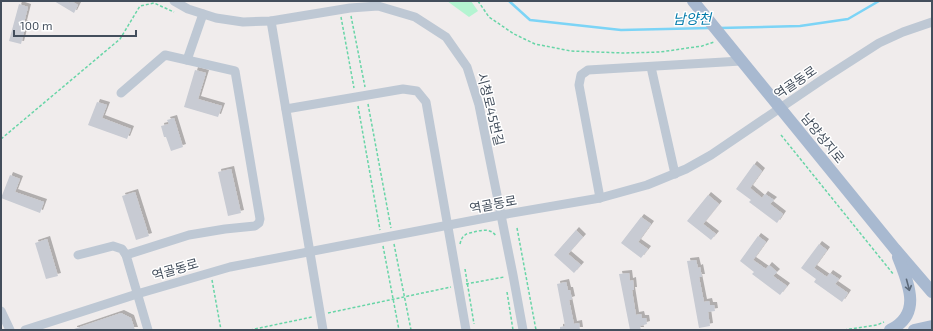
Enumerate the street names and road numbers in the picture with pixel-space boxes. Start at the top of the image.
street label: 역골동로 [771,62,819,102]
street label: 시청로45번길 [474,71,508,147]
street label: 남양성지로 [798,110,848,166]
street label: 역골동로 [468,192,518,216]
street label: 역골동로 [150,255,200,283]

